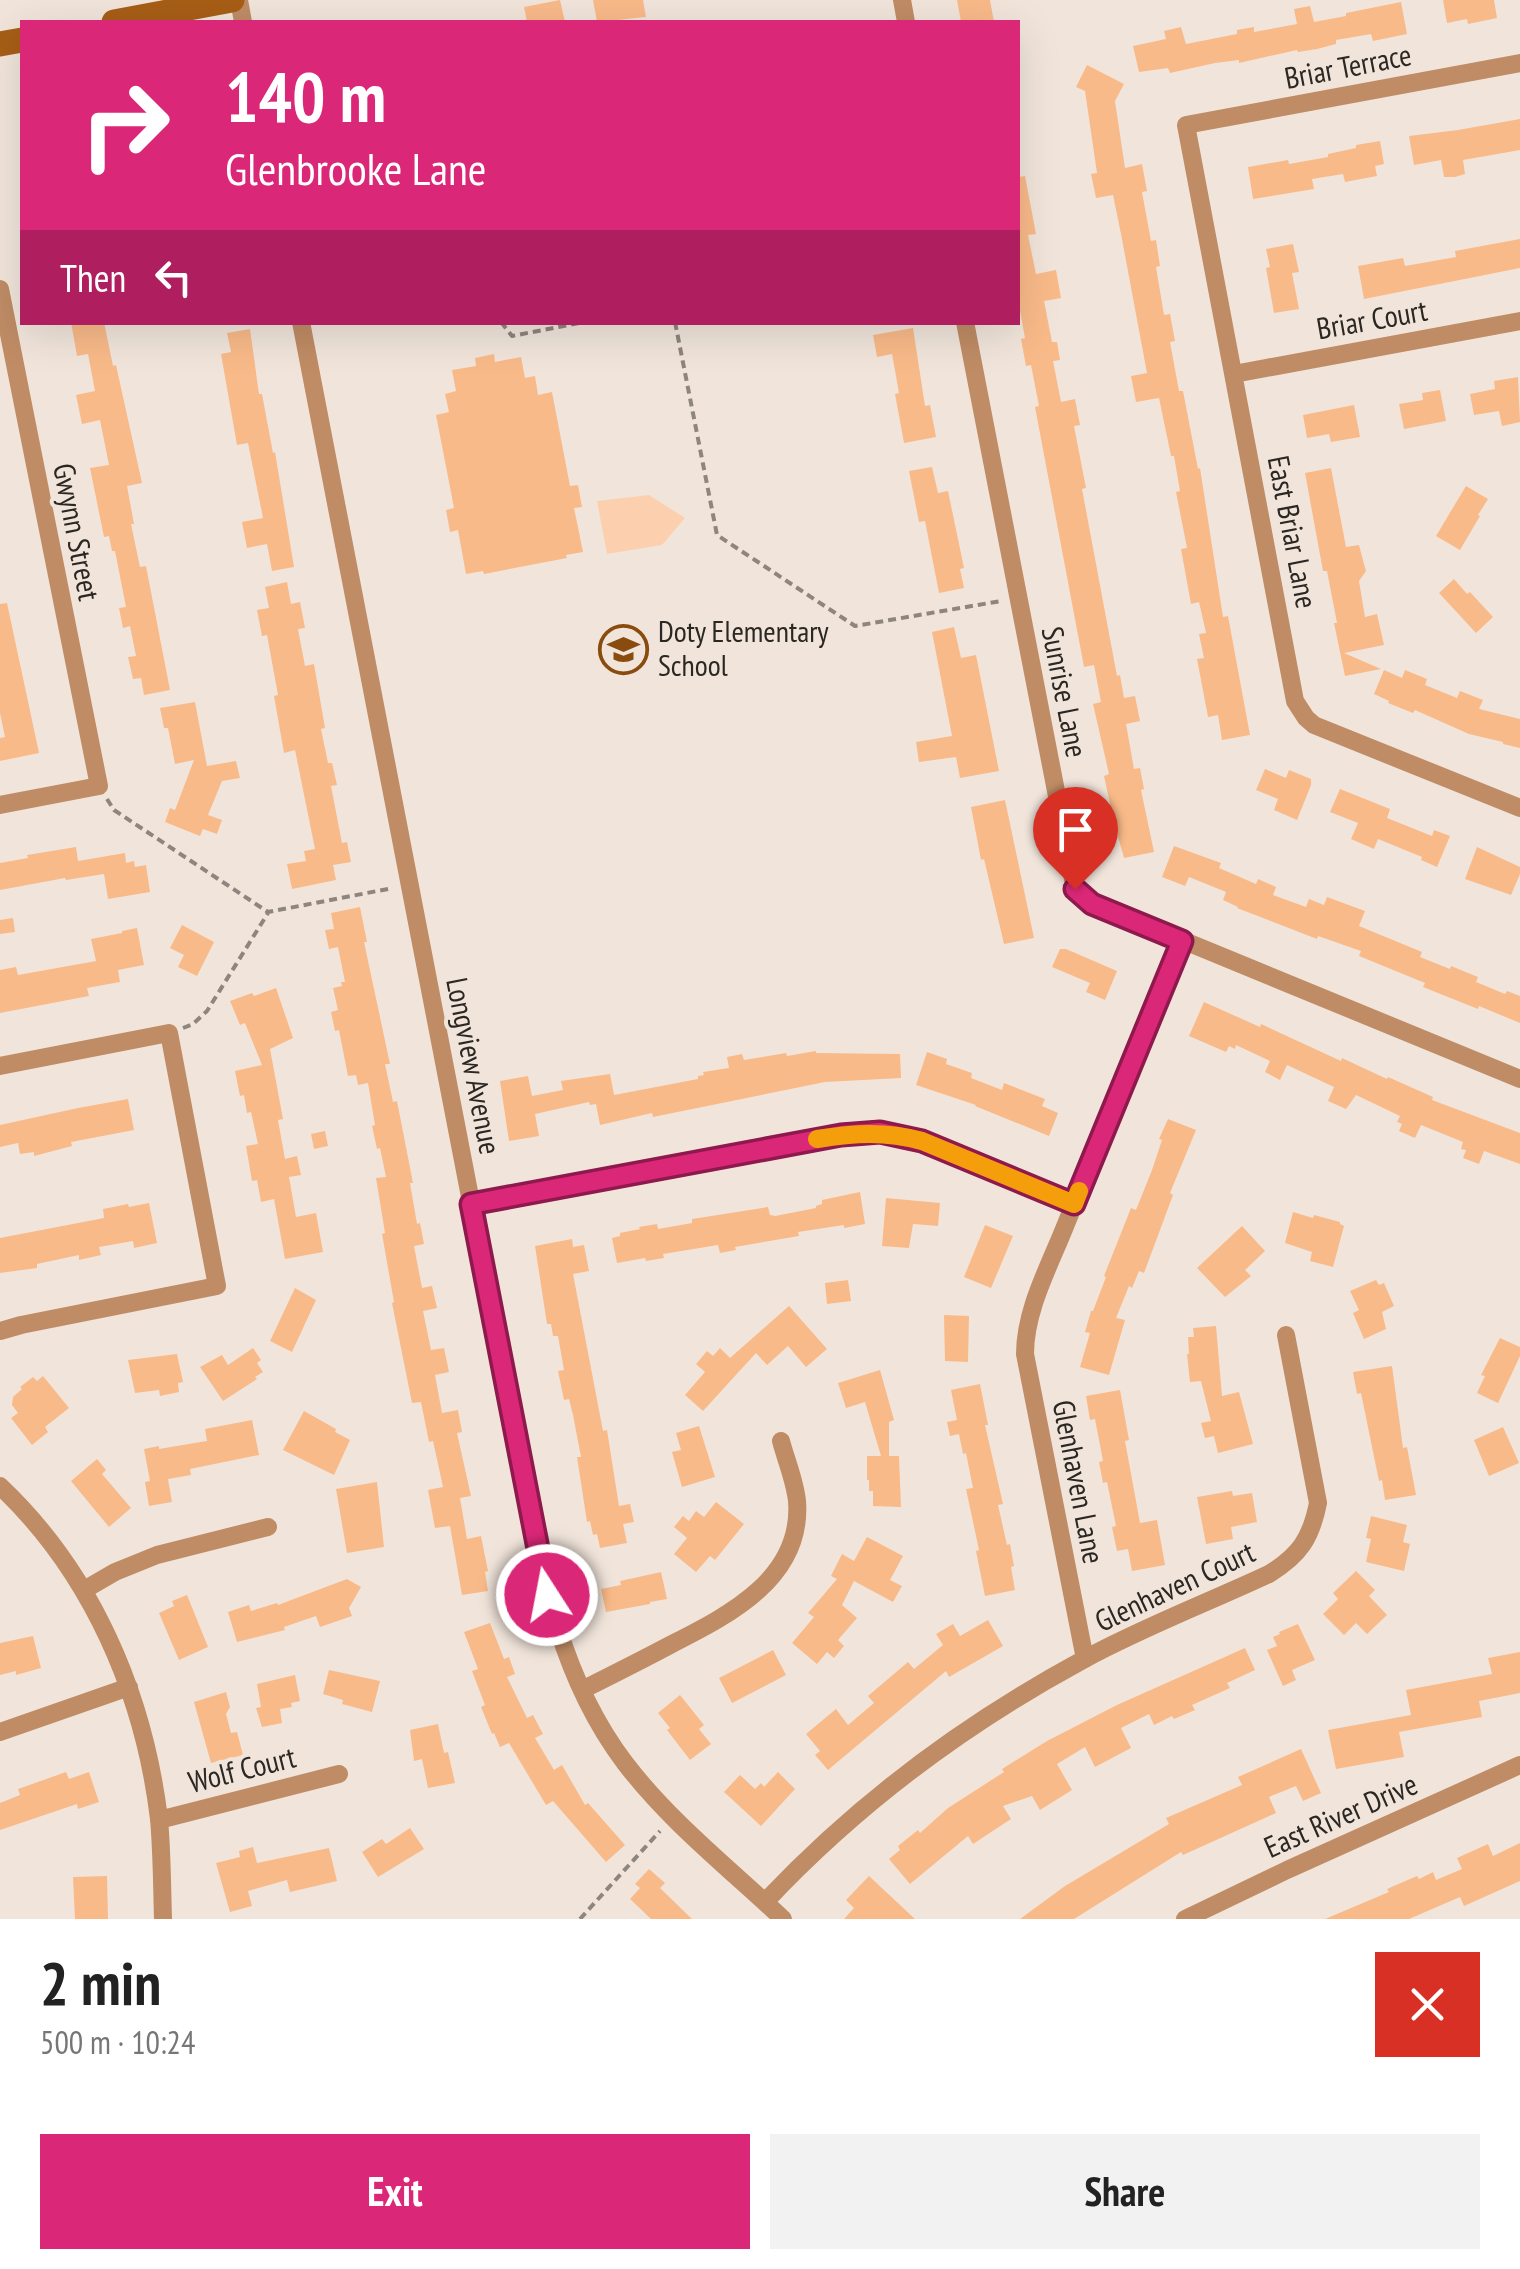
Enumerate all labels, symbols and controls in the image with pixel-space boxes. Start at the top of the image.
street label: Briar Terrace [1281,34,1414,97]
text: 140 m [225,51,386,141]
icon: right [60,60,190,190]
text: Glenbrooke Lane [225,139,486,197]
icon: left [146,250,201,305]
text: Then [60,253,126,302]
street label: Briar Court [1313,290,1431,347]
street label: East Briar Lane [1260,452,1327,611]
street label: Gwynn Street [45,460,110,604]
place label: Doty Elementary School [658,611,829,684]
school or university icon: Doty Elementary School [597,623,649,675]
street label: Sunrise Lane [1034,623,1097,760]
pin [1033,787,1118,890]
icon: arrive [1048,802,1103,857]
street label: Longview Avenue [438,974,511,1157]
street label: Glenhaven Lane [1045,1397,1114,1567]
street label: Glenhaven Court [1088,1531,1261,1640]
position arrow [495,1543,599,1647]
street label: Wolf Court [184,1736,300,1801]
street label: East River Drive [1258,1764,1423,1866]
text: 2 min [40,1944,161,2022]
button: close [1375,1952,1480,2057]
text: 500 m · 10:24 [40,2021,195,2063]
button: Exit [40,2134,750,2249]
button: Share [770,2134,1480,2249]

